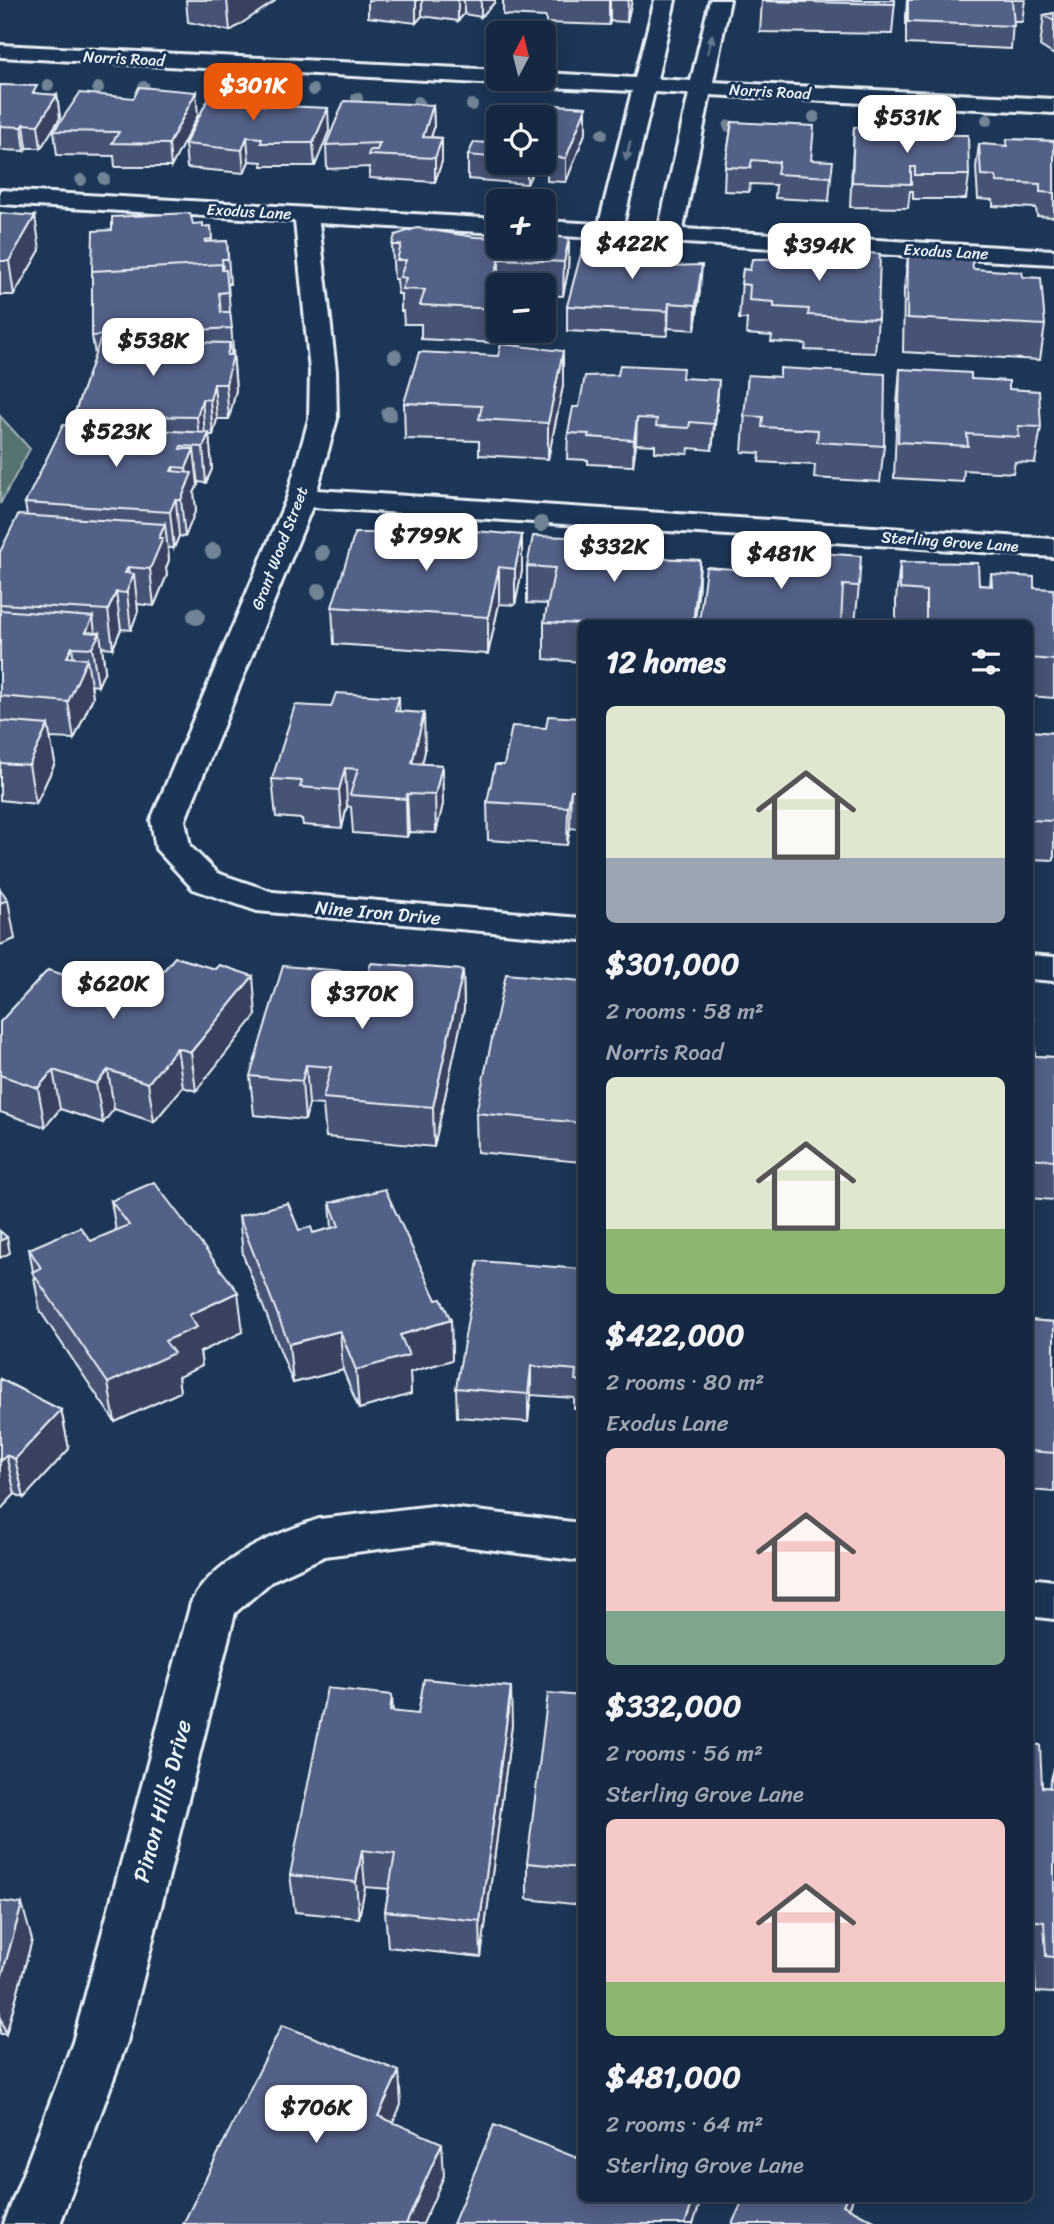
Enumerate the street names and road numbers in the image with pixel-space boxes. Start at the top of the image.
street label: Norris Road [82,42,167,75]
street label: Norris Road [728,75,813,108]
street label: Exodus Lane [206,195,292,228]
street label: Exodus Lane [903,235,989,268]
street label: Grant Wood Street [243,482,316,614]
street label: Sterling Grove Lane [880,522,1020,561]
street label: Nine Iron Drive [314,891,443,934]
street label: Pinon Hills Drive [121,1715,204,1887]

